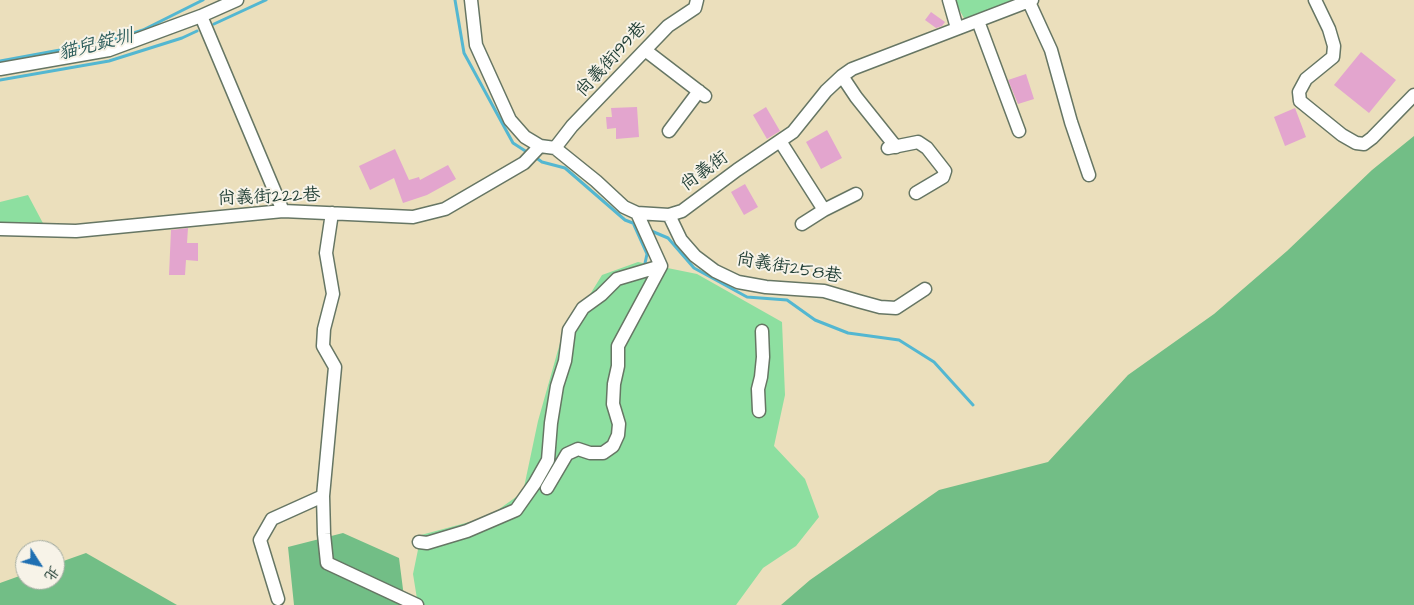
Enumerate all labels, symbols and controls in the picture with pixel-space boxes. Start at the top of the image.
street label: 尚義街199巷 [572,18,652,102]
water label: 貓兒錠圳 [56,26,136,66]
street label: 尚義街 [677,147,733,197]
street label: 尚義街222巷 [217,185,321,211]
street label: 尚義街258巷 [735,249,843,289]
north arrow [15,540,65,590]
text: 北 [39,562,64,584]

